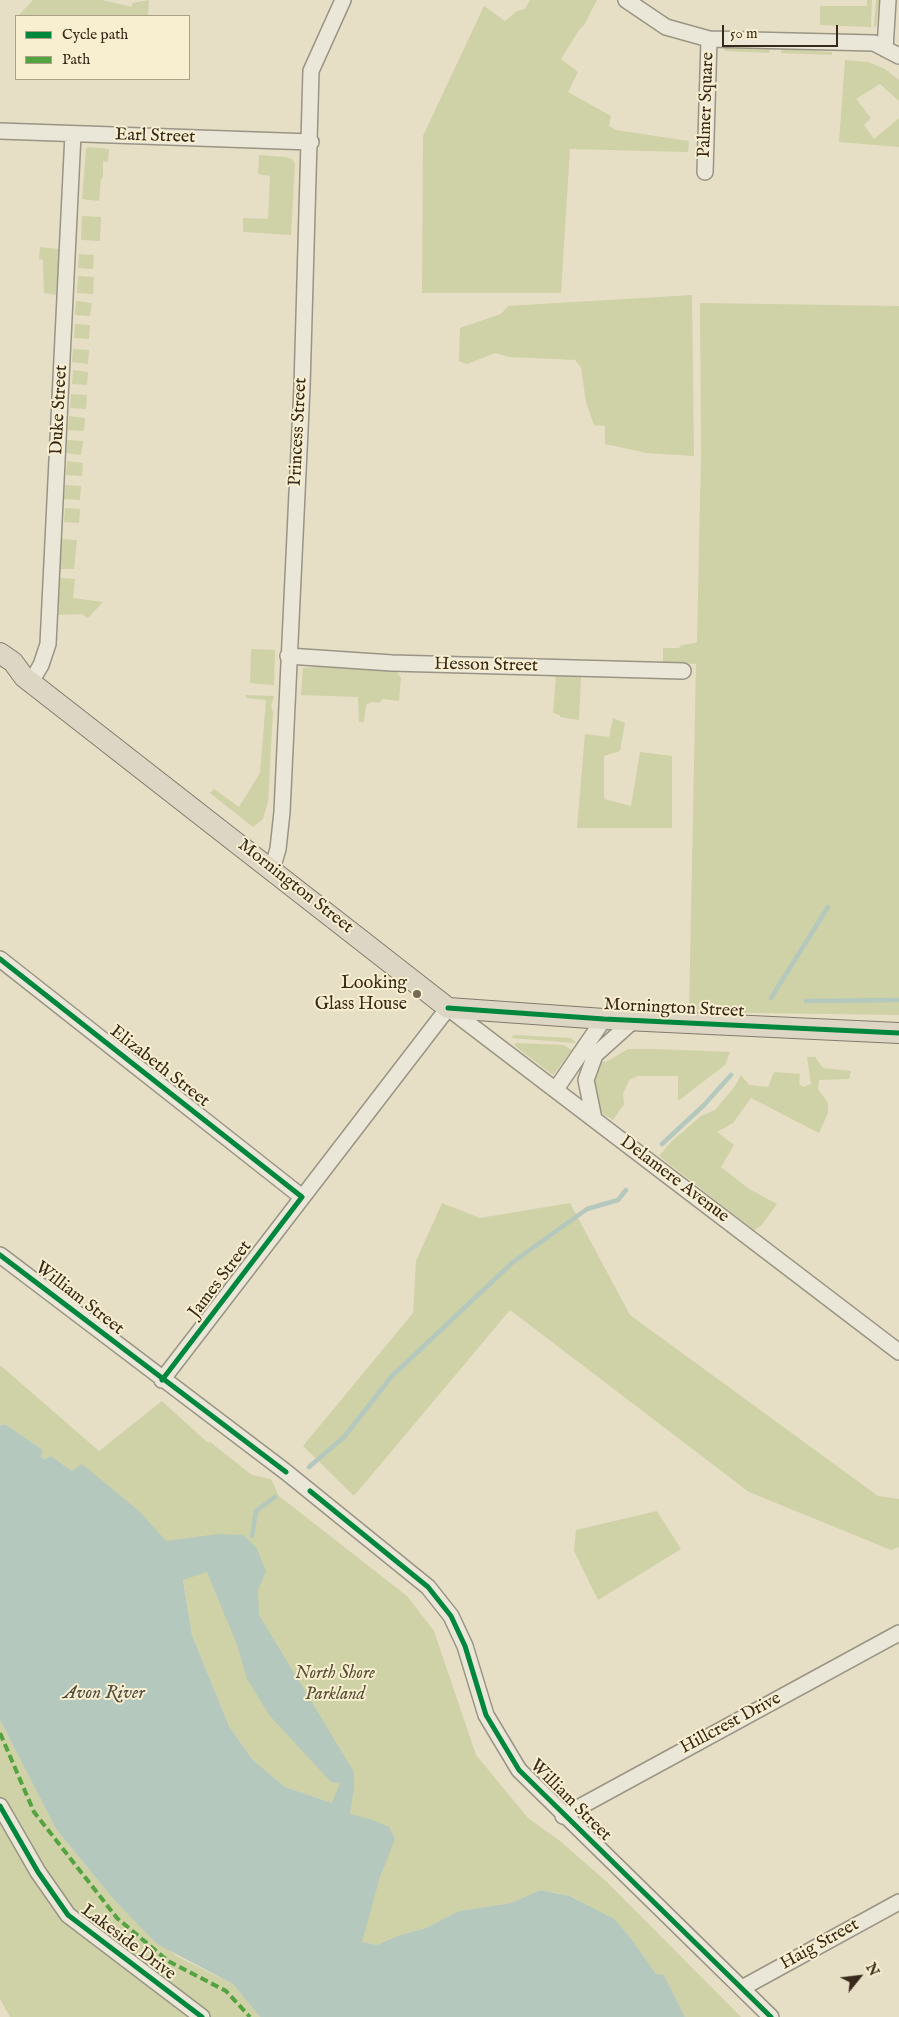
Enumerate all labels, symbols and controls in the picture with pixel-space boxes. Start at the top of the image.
legend [15,15,190,80]
scale bar [724,15,840,47]
text: 50 m [730,24,758,43]
text: Cycle path [62,25,128,44]
text: Path [62,50,90,69]
street label: Palmer Square [694,52,720,158]
street label: Earl Street [114,125,196,149]
street label: Duke Street [47,364,73,456]
street label: Princess Street [285,377,313,487]
street label: Hesson Street [434,654,538,678]
street label: Mornington Street [233,835,357,939]
place label: Looking Glass House [315,973,407,1016]
marker: Looking Glass House [411,988,423,1000]
street label: Mornington Street [603,995,745,1023]
street label: Elizabeth Street [105,1021,213,1113]
street label: Delamere Avenue [615,1132,733,1228]
street label: James Street [185,1237,257,1323]
street label: William Street [30,1258,128,1340]
park label: North Shore Parkland [295,1663,375,1706]
water label: Avon River [63,1683,145,1705]
street label: Hillcrest Drive [677,1688,785,1760]
street label: William Street [525,1756,615,1846]
street label: Lakeside Drive [76,1900,180,1986]
street label: Haig Street [777,1915,863,1975]
north arrow [834,1952,884,2002]
text: N [861,1960,883,1979]

